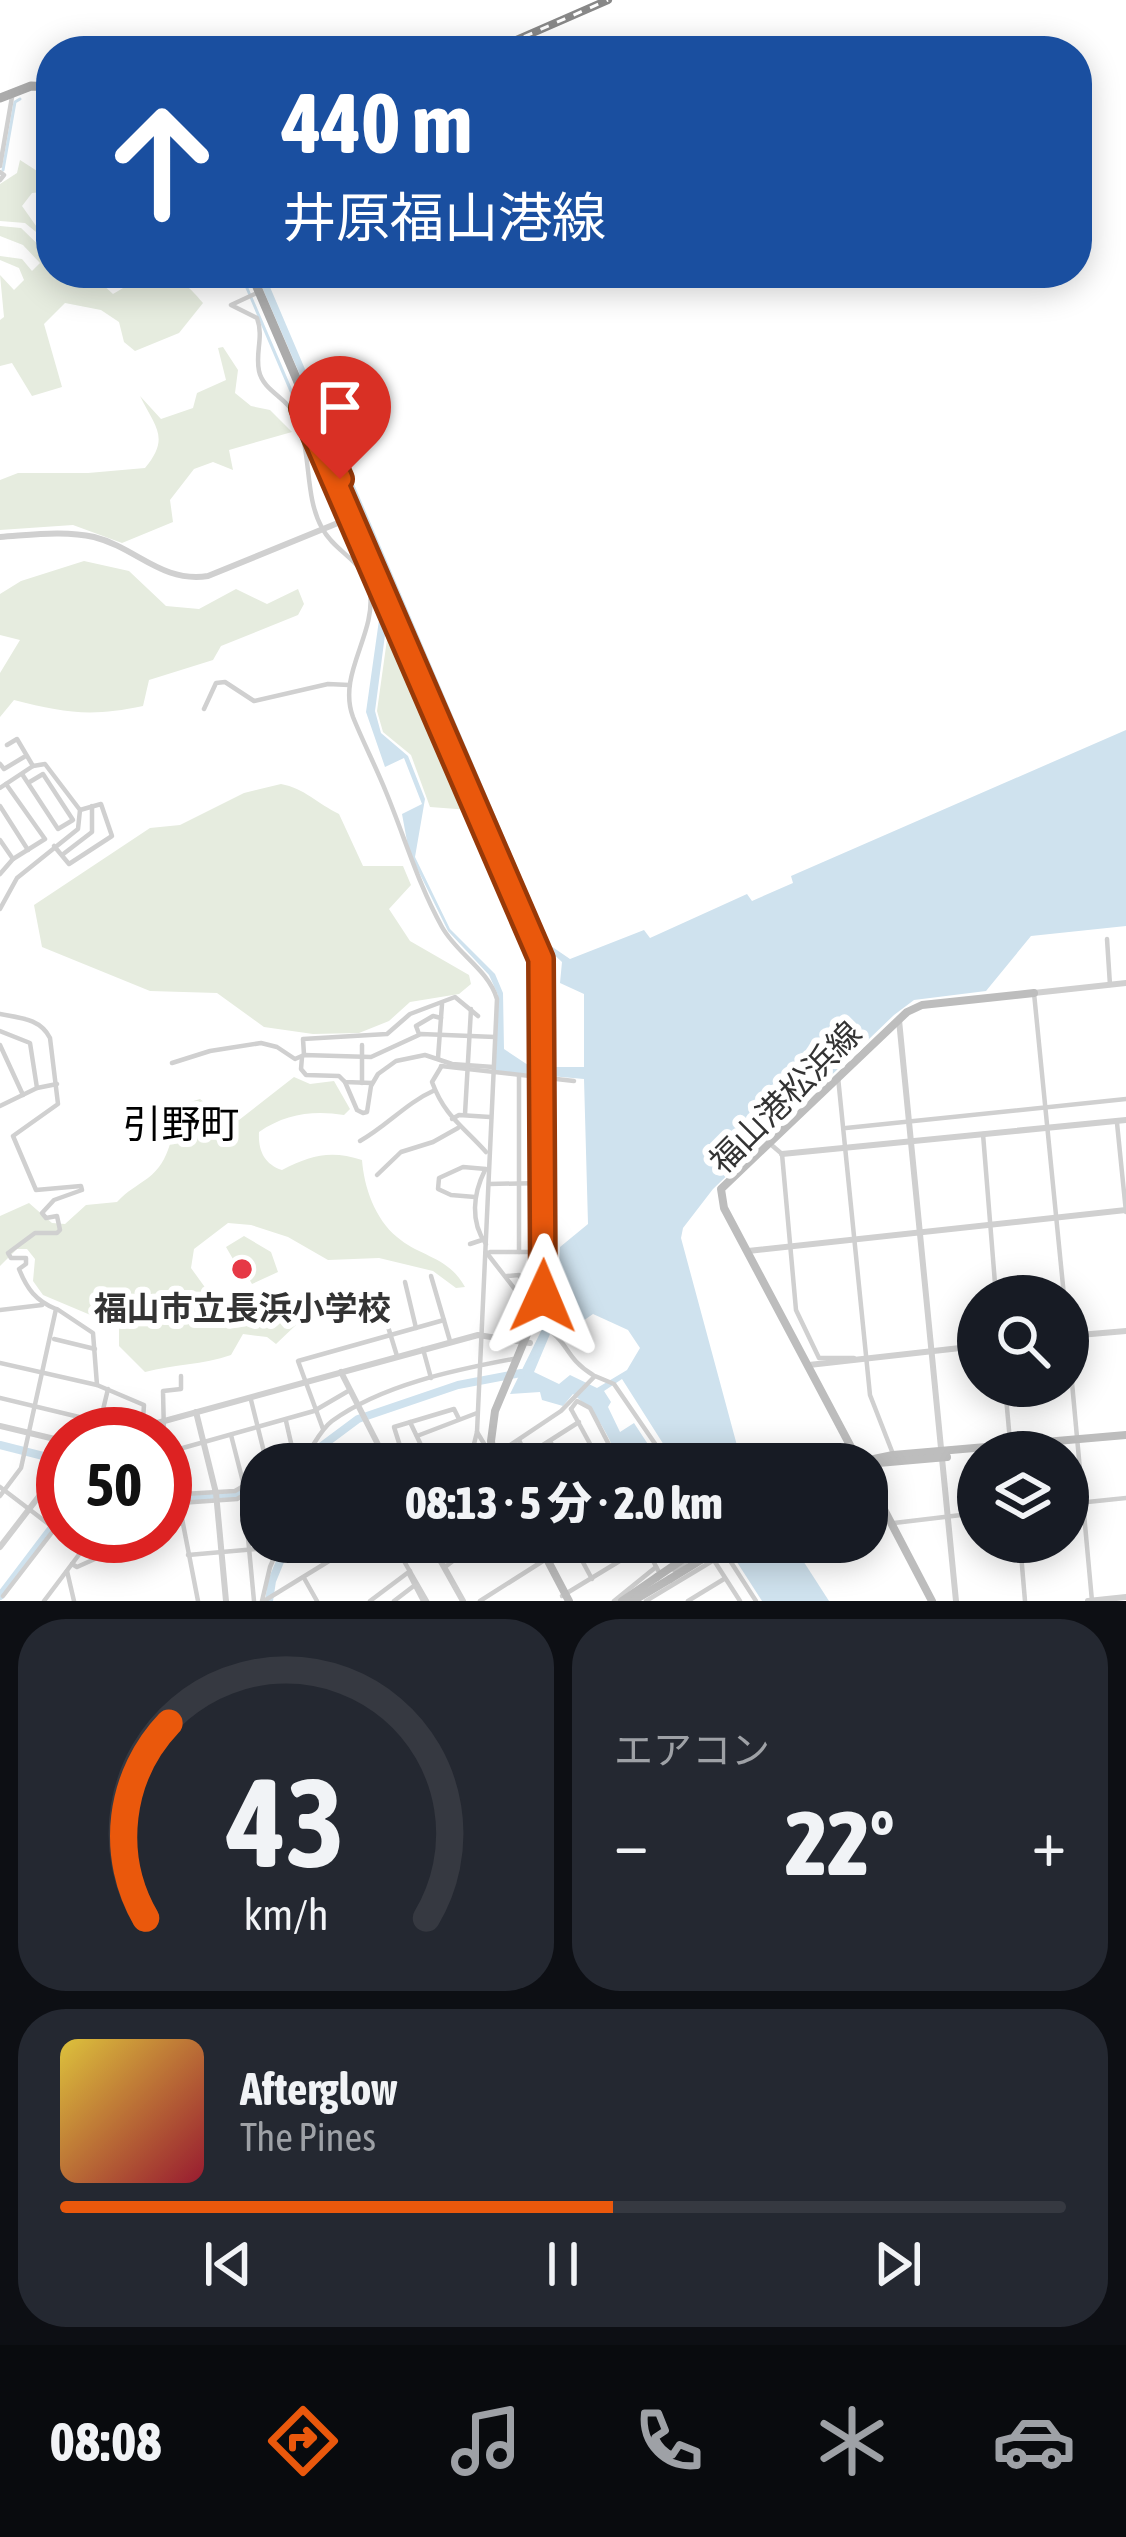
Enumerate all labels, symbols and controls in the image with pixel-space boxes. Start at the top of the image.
text: 440 m [282,75,472,171]
icon: ahead [84,84,240,240]
text: 井原福山港線 [282,187,606,248]
pin [289,356,391,479]
icon: arrive [307,374,373,440]
street label: 福山港松浜線 [702,1014,868,1180]
district label: 引野町 [122,1102,240,1146]
position arrow [480,1233,606,1359]
marker: 福山市立長浜小学校 [229,1256,255,1282]
map controls [957,1275,1089,1563]
button: search [957,1275,1089,1407]
place label: 福山市立長浜小学校 [94,1289,391,1327]
speed limit sign: 50 [36,1407,192,1563]
button: layers [957,1431,1089,1563]
text: 08:13 · 5 分 · 2.0 km [405,1477,723,1529]
text: エアコン [614,1728,770,1772]
text: 43 [226,1750,345,1893]
text: 22° [785,1791,895,1894]
text: − [614,1804,648,1880]
text: + [1032,1804,1066,1880]
text: km/h [243,1890,329,1939]
text: Afterglow [240,2063,398,2115]
text: The Pines [240,2115,376,2159]
icon: previous [195,2231,261,2297]
icon: pause [530,2231,596,2297]
icon: next [865,2231,931,2297]
icon: directions [261,2399,345,2483]
icon: music [444,2399,528,2483]
icon: phone [627,2399,711,2483]
icon: climate [810,2399,894,2483]
icon: car [992,2399,1076,2483]
text: 08:08 [49,2411,162,2472]

